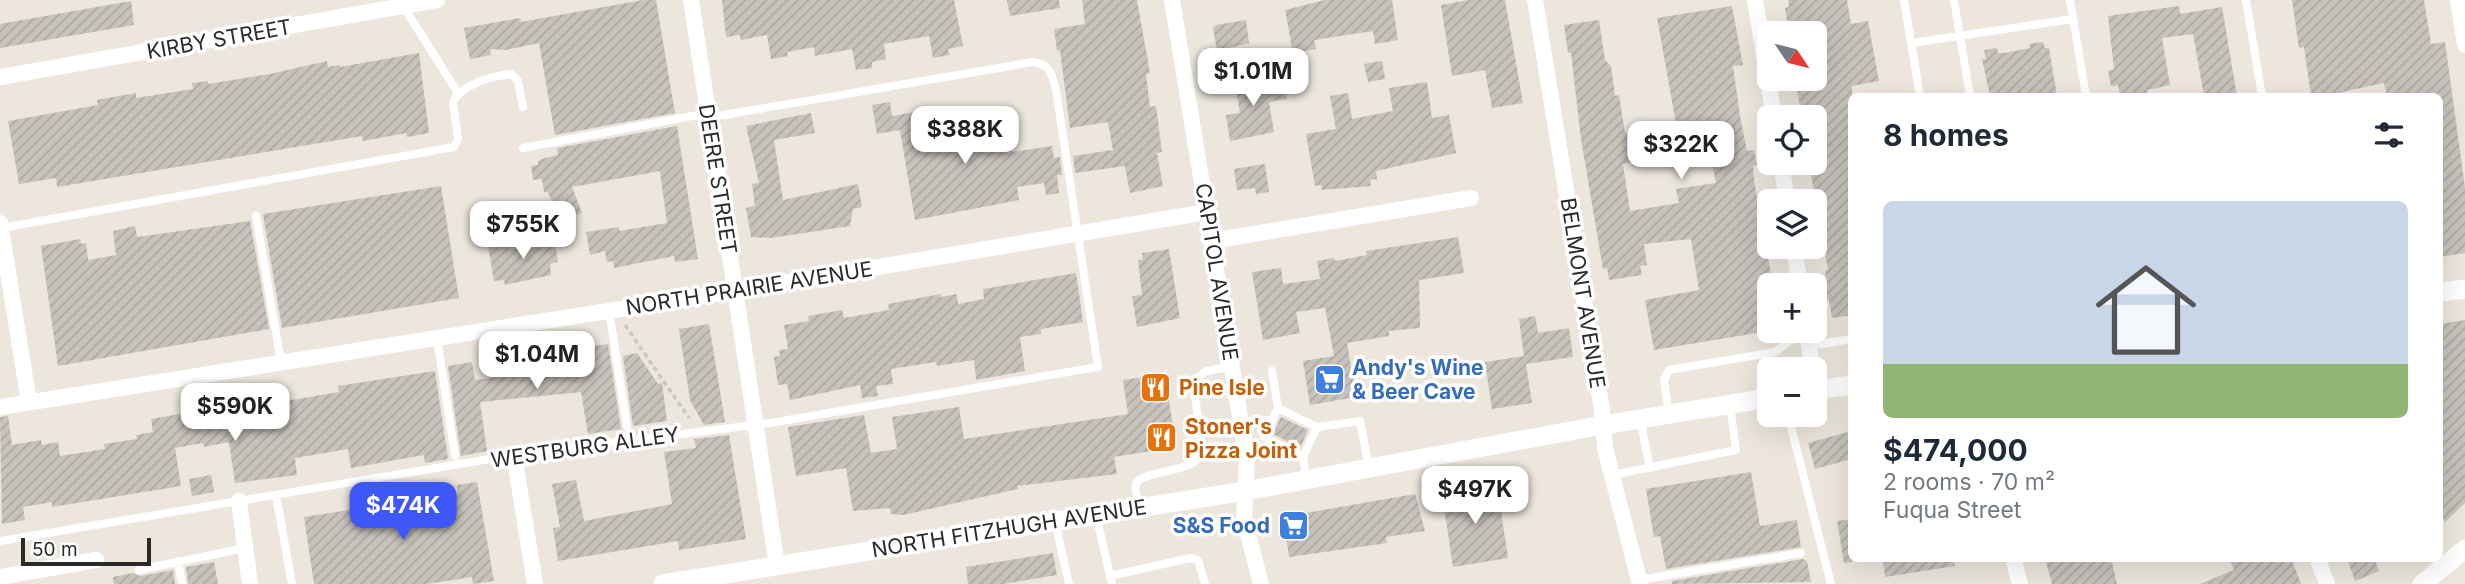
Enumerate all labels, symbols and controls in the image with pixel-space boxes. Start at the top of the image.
street label: KIRBY STREET [145,14,293,64]
north arrow [1757,21,1827,91]
map controls [1757,21,1827,427]
pin: $1.01M [1196,48,1310,108]
text: $1.01M [1214,57,1292,85]
street label: DEERE STREET [694,102,742,256]
button: locate [1757,105,1827,175]
pin: $388K [916,106,1014,166]
text: $388K [927,115,1003,143]
icon: filters [2370,116,2408,154]
text: 8 homes [1883,117,2009,153]
pin: $322K [1632,122,1730,181]
text: $322K [1643,130,1719,158]
street label: CAPITOL AVENUE [1191,181,1243,363]
button: layers [1757,189,1827,259]
street label: BELMONT AVENUE [1556,196,1610,390]
pin: $755K [474,202,572,261]
text: $755K [486,210,560,238]
icon: home [2083,247,2209,373]
street label: NORTH PRAIRIE AVENUE [624,256,874,320]
button: + [1757,273,1827,343]
pin: $1.04M [480,332,594,391]
text: $1.04M [495,340,579,368]
place label: Andy's Wine & Beer Cave [1352,355,1484,404]
button: − [1757,357,1827,427]
supermarket icon: Andy's Wine & Beer Cave [1312,362,1346,396]
restaurant icon: Pine Isle [1139,370,1173,404]
place label: Pine Isle [1179,375,1265,400]
pin: $590K [186,384,284,443]
text: $590K [197,392,273,420]
place label: Stoner's Pizza Joint [1185,414,1297,463]
street label: WESTBURG ALLEY [489,421,681,473]
restaurant icon: Stoner's Pizza Joint [1145,421,1179,455]
text: $474,000 [1883,432,2028,468]
pin: $497K [1426,466,1524,526]
text: 2 rooms · 70 m² [1883,468,2055,496]
text: $497K [1437,475,1513,503]
pin: $474K [354,482,452,542]
text: $474K [366,491,440,519]
street label: NORTH FITZHUGH AVENUE [870,494,1148,562]
text: Fuqua Street [1883,496,2021,524]
supermarket icon: S&S Food [1276,508,1310,542]
place label: S&S Food [1173,513,1270,538]
scale bar [21,535,150,567]
text: 50 m [32,538,78,561]

